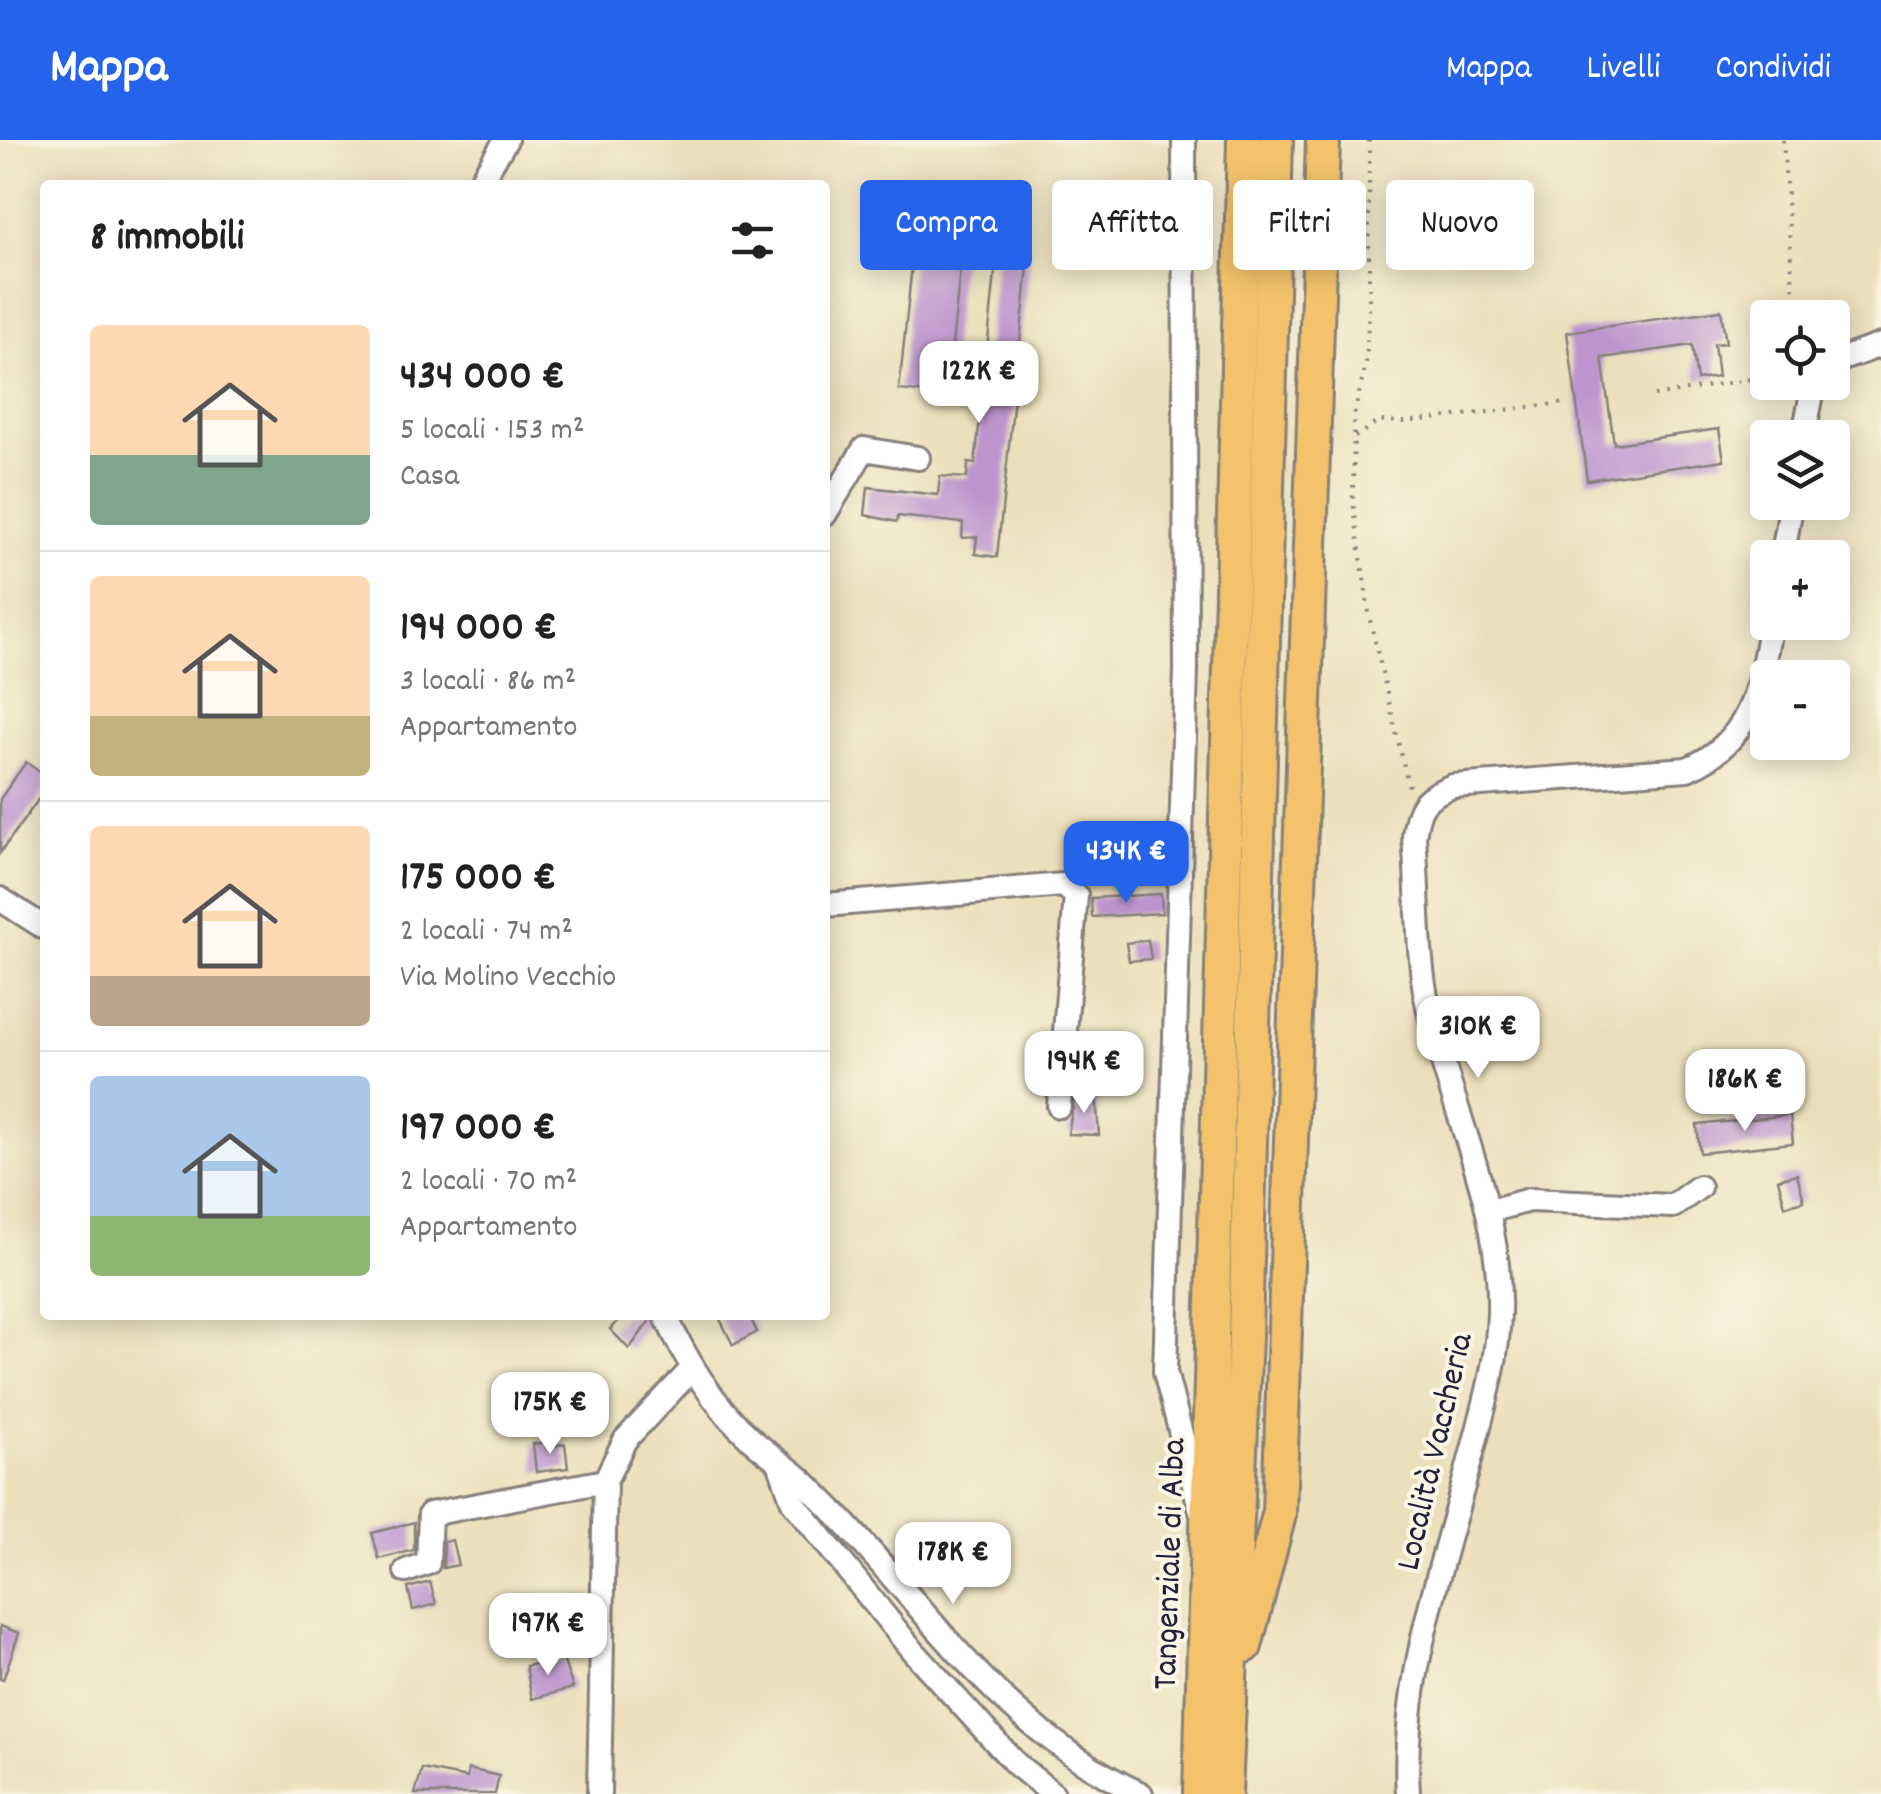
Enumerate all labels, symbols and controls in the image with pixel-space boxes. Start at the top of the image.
text: Mappa [50,36,167,105]
text: Mappa [1446,45,1532,95]
text: Livelli [1587,45,1660,95]
text: Condividi [1715,45,1831,95]
chip: Compra [860,180,1032,270]
chip: Affitta [1052,180,1213,270]
chip: Filtri [1233,180,1366,270]
chip: Nuovo [1386,180,1534,270]
text: 8 immobili [90,210,244,270]
icon: filters [725,213,780,268]
map controls [1750,300,1850,760]
button: locate [1750,300,1850,400]
pin: 122K € [898,341,1060,426]
text: 434 000 € [400,349,565,409]
text: 122K € [942,350,1016,396]
icon: home [170,365,290,485]
text: 5 locali · 153 m² [400,409,584,455]
button: layers [1750,420,1850,520]
text: Casa [400,455,459,501]
button: + [1750,540,1850,640]
text: 194 000 € [400,600,557,660]
icon: home [170,616,290,736]
text: 3 locali · 86 m² [400,660,576,706]
button: − [1750,660,1850,760]
text: Appartamento [400,706,578,752]
pin: 434K € [1045,821,1207,906]
text: 434K € [1086,830,1166,876]
text: 175 000 € [400,850,556,910]
icon: home [170,866,290,986]
text: 2 locali · 74 m² [400,910,573,956]
text: Via Molino Vecchio [400,956,616,1002]
pin: 310K € [1397,996,1559,1081]
text: 310K € [1439,1005,1517,1051]
pin: 194K € [1003,1031,1165,1116]
text: 194K € [1047,1040,1121,1086]
pin: 186K € [1664,1049,1826,1134]
text: 186K € [1707,1058,1783,1104]
text: 197 000 € [400,1100,556,1160]
icon: home [170,1116,290,1236]
text: 2 locali · 70 m² [400,1160,577,1206]
text: Appartamento [400,1206,578,1252]
street label: Località Vaccheria [1385,1328,1489,1576]
pin: 175K € [469,1372,631,1457]
text: 175K € [513,1381,587,1427]
street label: Tangenziale di Alba [1143,1437,1201,1691]
pin: 178K € [872,1522,1034,1607]
text: 178K € [917,1531,989,1577]
pin: 197K € [467,1593,629,1678]
text: 197K € [511,1602,585,1648]

